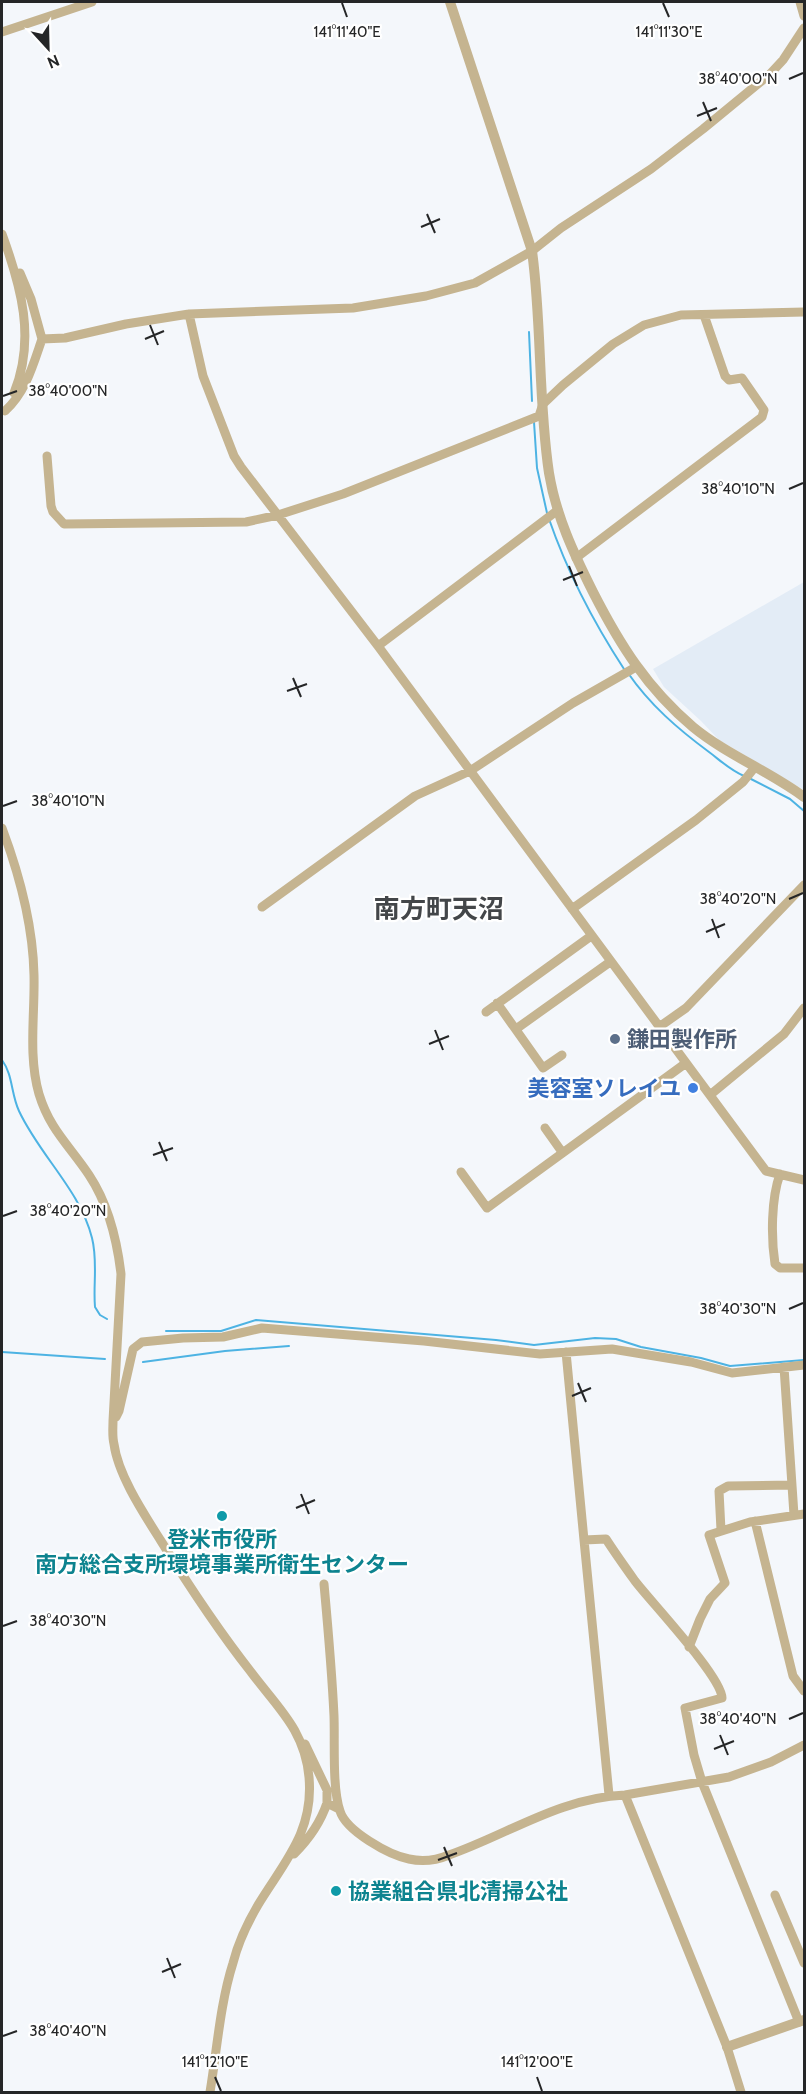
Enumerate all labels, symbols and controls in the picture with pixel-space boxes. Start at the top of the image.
north arrow [18,18,78,78]
text: 141°11'40"E [313,23,381,41]
text: 141°11'30"E [636,23,702,41]
text: N [45,51,62,72]
text: 38°40'00"N [698,70,778,88]
text: 38°40'00"N [28,382,108,400]
text: 38°40'10"N [701,480,775,498]
text: 38°40'10"N [31,792,105,810]
text: 38°40'20"N [700,890,776,908]
district label: 南方町天沼 [374,893,504,925]
place label: 鎌田製作所 [627,1026,737,1053]
marker: 鎌田製作所 [608,1032,622,1046]
place label: 美容室ソレイユ [527,1075,681,1102]
marker: 美容室ソレイユ [686,1081,700,1095]
text: 38°40'20"N [30,1202,106,1220]
text: 38°40'30"N [700,1300,776,1318]
marker: 登米市役所 南方総合支所環境事業所衛生センター [215,1509,229,1523]
place label: 登米市役所 南方総合支所環境事業所衛生センター [35,1526,409,1578]
text: 38°40'30"N [30,1612,106,1630]
text: 38°40'40"N [699,1710,777,1728]
place label: 協業組合県北清掃公社 [348,1878,568,1905]
marker: 協業組合県北清掃公社 [329,1884,343,1898]
text: 38°40'40"N [29,2022,107,2040]
text: 141°12'10"E [182,2053,248,2071]
text: 141°12'00"E [501,2053,573,2071]

